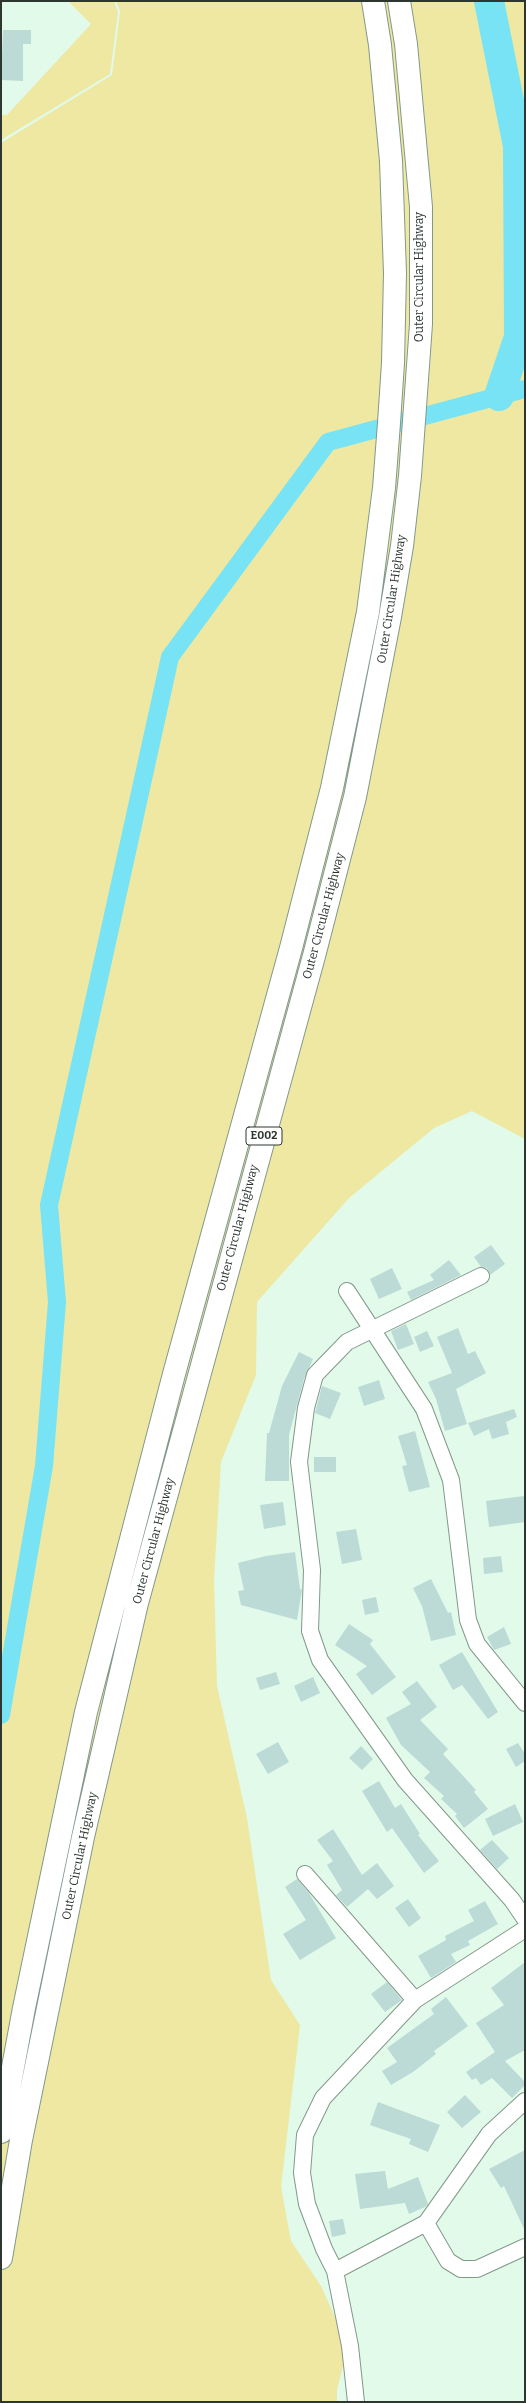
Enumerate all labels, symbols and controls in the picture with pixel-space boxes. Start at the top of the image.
street label: Outer Circular Highway [413,212,427,342]
street label: Outer Circular Highway [375,533,409,665]
street label: Outer Circular Highway [300,851,348,981]
road number: E002 [246,1127,282,1145]
street label: Outer Circular Highway [214,1163,262,1293]
street label: Outer Circular Highway [130,1476,178,1606]
street label: Outer Circular Highway [59,1791,101,1921]

